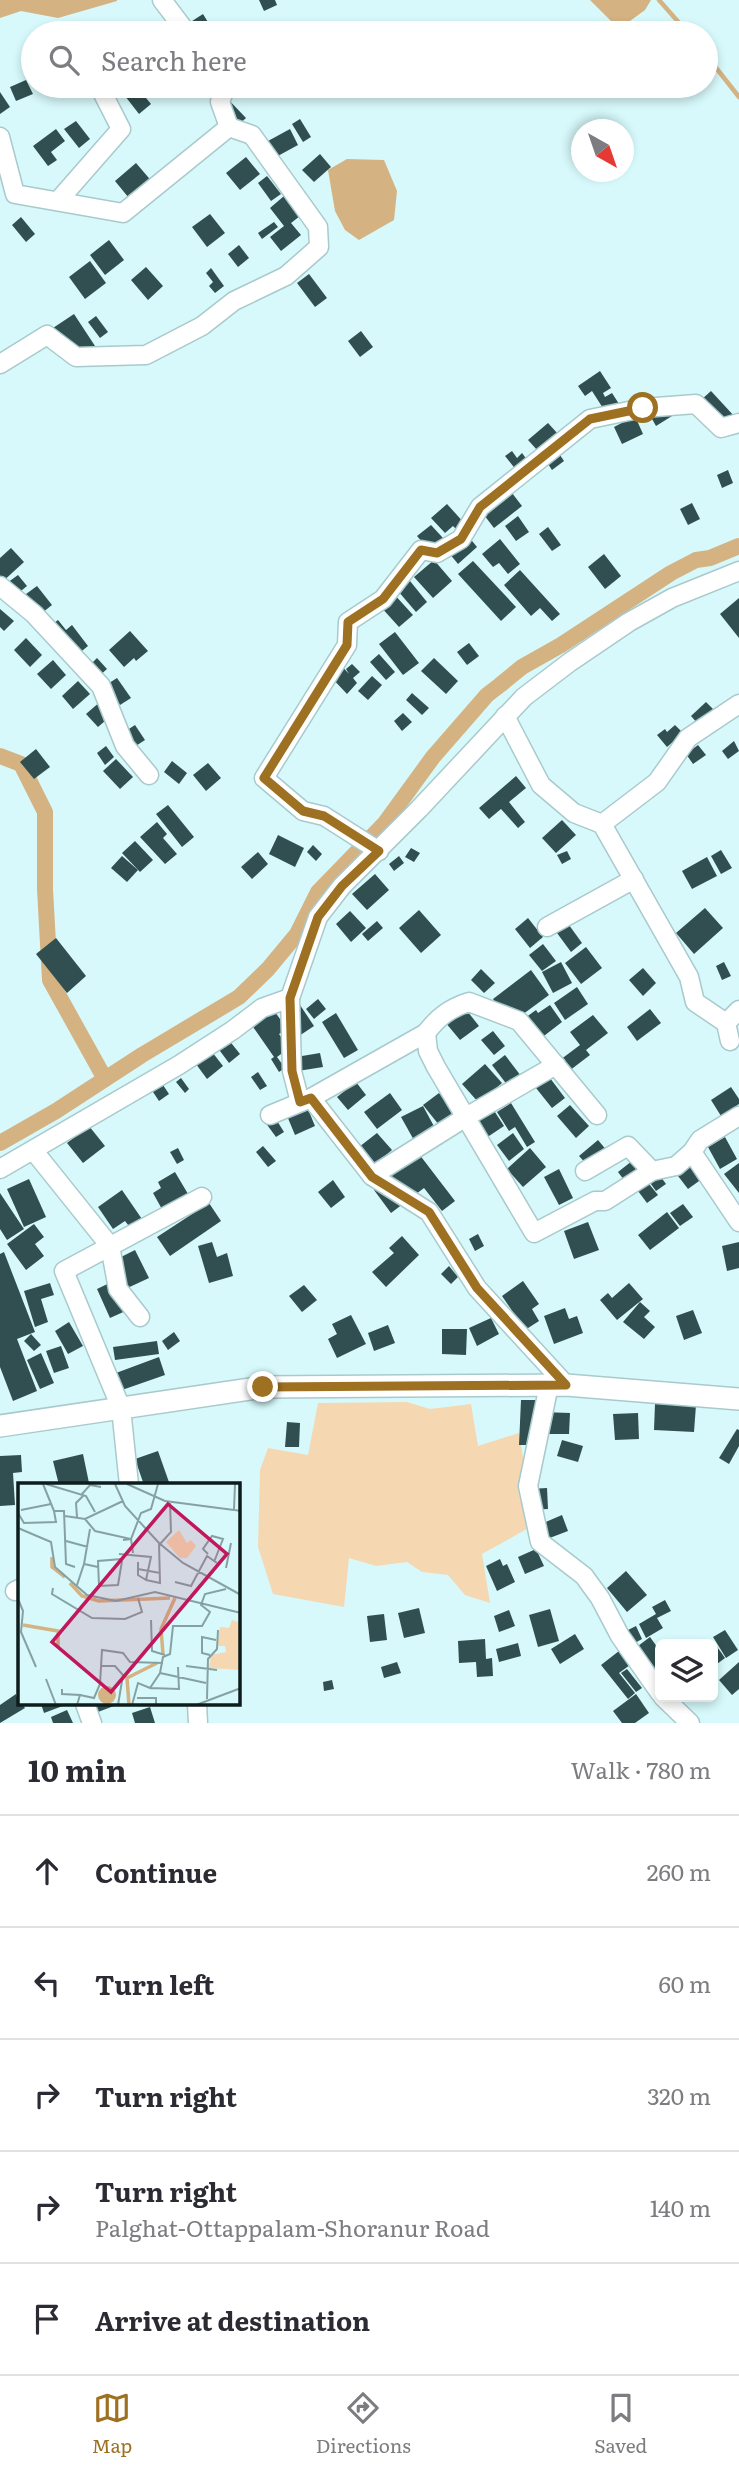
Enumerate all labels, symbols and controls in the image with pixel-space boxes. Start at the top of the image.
search box [21,21,718,98]
text: Search here [101,40,247,79]
icon: search [45,41,83,79]
north arrow [571,119,634,182]
route start [627,392,658,423]
route end [247,1371,278,1402]
inset map [18,1483,240,1706]
map controls [655,1639,718,1702]
button: layers [655,1639,718,1702]
text: 10 min [28,1747,127,1791]
text: Walk · 780 m [571,1752,711,1786]
icon: ahead [28,1852,66,1890]
text: Continue [95,1852,217,1891]
text: 260 m [647,1854,711,1888]
icon: left [28,1964,66,2002]
text: Turn left [95,1964,214,2003]
text: 60 m [658,1966,711,2000]
icon: right [28,2076,66,2114]
text: Turn right [95,2076,237,2115]
text: 320 m [647,2078,711,2112]
text: Turn right [95,2171,237,2210]
icon: right [28,2188,66,2226]
text: 140 m [650,2190,711,2224]
text: Palghat-Ottappalam-Shoranur Road [95,2210,490,2244]
icon: arrive [28,2300,66,2338]
text: Arrive at destination [95,2300,370,2339]
tab: Map [92,2389,132,2459]
tab: Directions [316,2389,411,2459]
tab: Saved [594,2389,647,2459]

